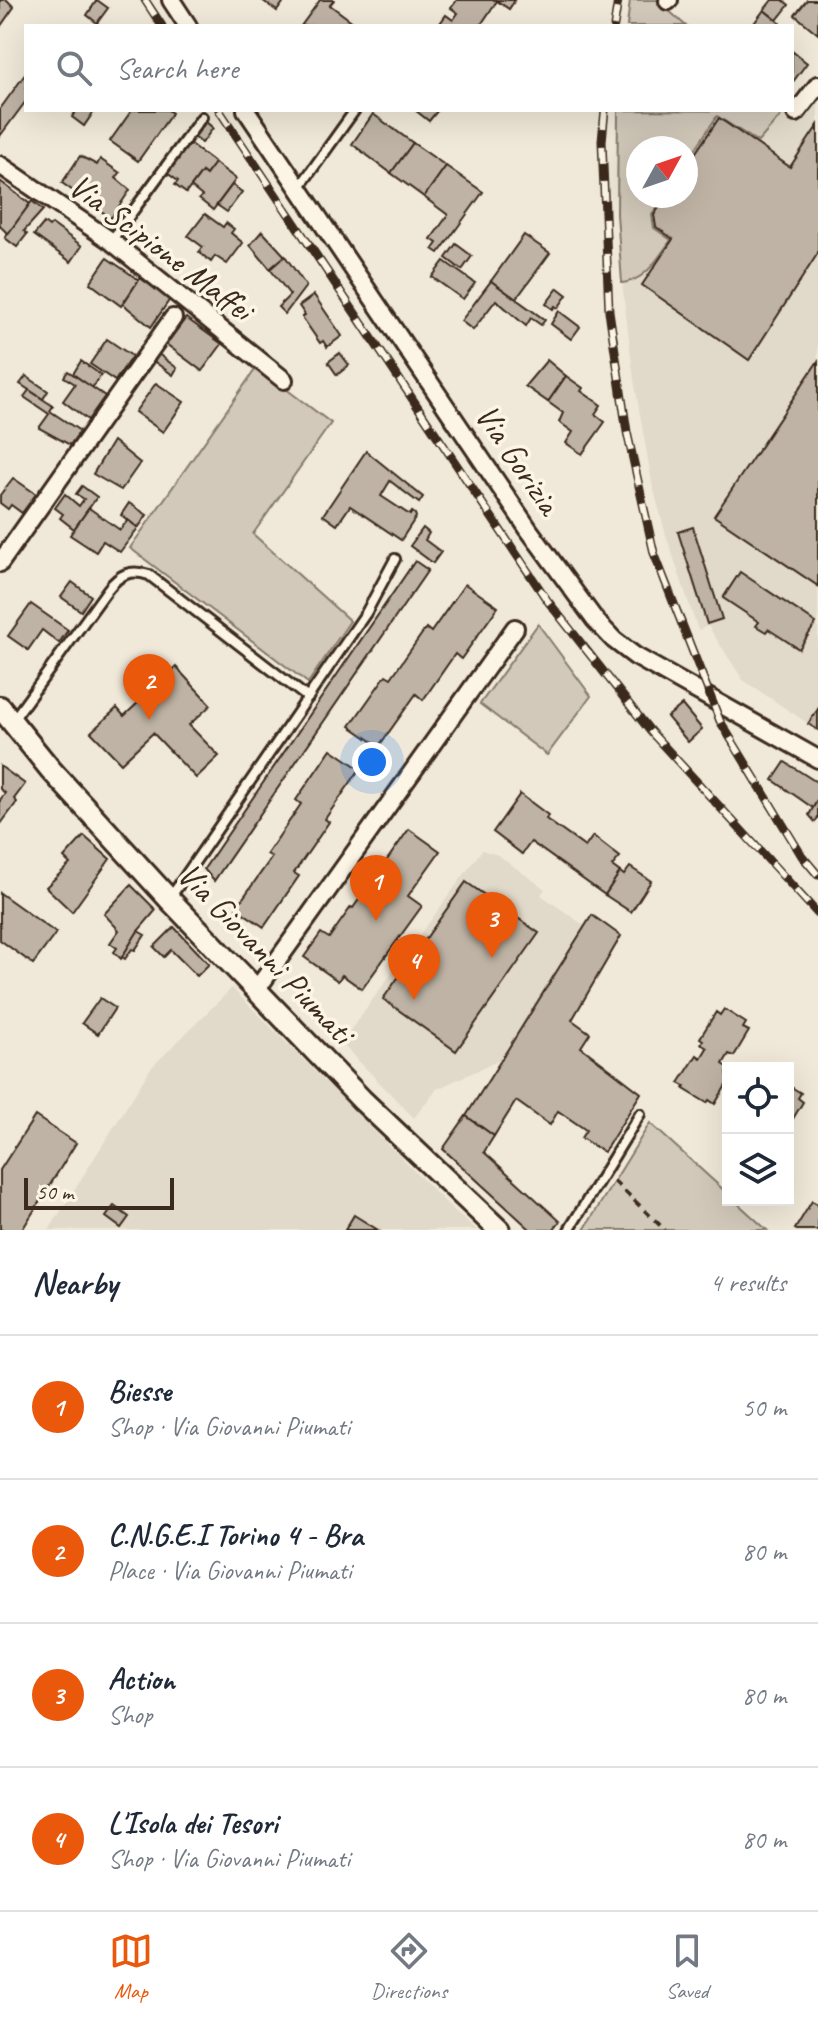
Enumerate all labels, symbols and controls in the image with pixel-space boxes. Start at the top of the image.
search box [24,24,794,112]
icon: search [52,46,96,90]
text: Search here [116,49,238,87]
north arrow [626,136,698,208]
street label: Via Scipione Maffei [60,164,265,333]
street label: Via Gorizia [466,396,572,525]
pin: 2 [123,654,175,720]
your location [352,742,392,782]
street label: Via Giovanni Piumati [169,853,366,1055]
pin: 1 [350,855,402,921]
pin: 3 [466,892,518,958]
pin: 4 [388,934,440,1000]
map controls [722,1062,794,1206]
button: locate [722,1062,794,1134]
button: layers [722,1134,794,1206]
scale bar [24,1174,174,1210]
text: 50 m [36,1178,73,1206]
text: Nearby [32,1261,118,1304]
text: 4 results [710,1266,786,1299]
text: Biesse [108,1372,171,1410]
text: 1 [52,1391,64,1424]
text: 50 m [742,1391,786,1424]
text: Shop · Via Giovanni Piumati [108,1410,350,1443]
text: C.N.G.E.I Torino 4 - Bra [108,1516,363,1554]
text: 2 [52,1535,64,1568]
text: 80 m [742,1535,786,1568]
text: Place · Via Giovanni Piumati [108,1554,352,1587]
text: Action [108,1660,175,1698]
text: 3 [52,1679,64,1712]
text: 80 m [742,1679,786,1712]
text: Shop [108,1698,152,1731]
text: L'Isola dei Tesori [108,1804,278,1842]
text: 4 [52,1823,64,1856]
text: 80 m [742,1823,786,1856]
text: Shop · Via Giovanni Piumati [108,1842,350,1875]
tab: Map [109,1929,153,2005]
tab: Directions [371,1929,447,2005]
tab: Saved [665,1929,709,2005]

